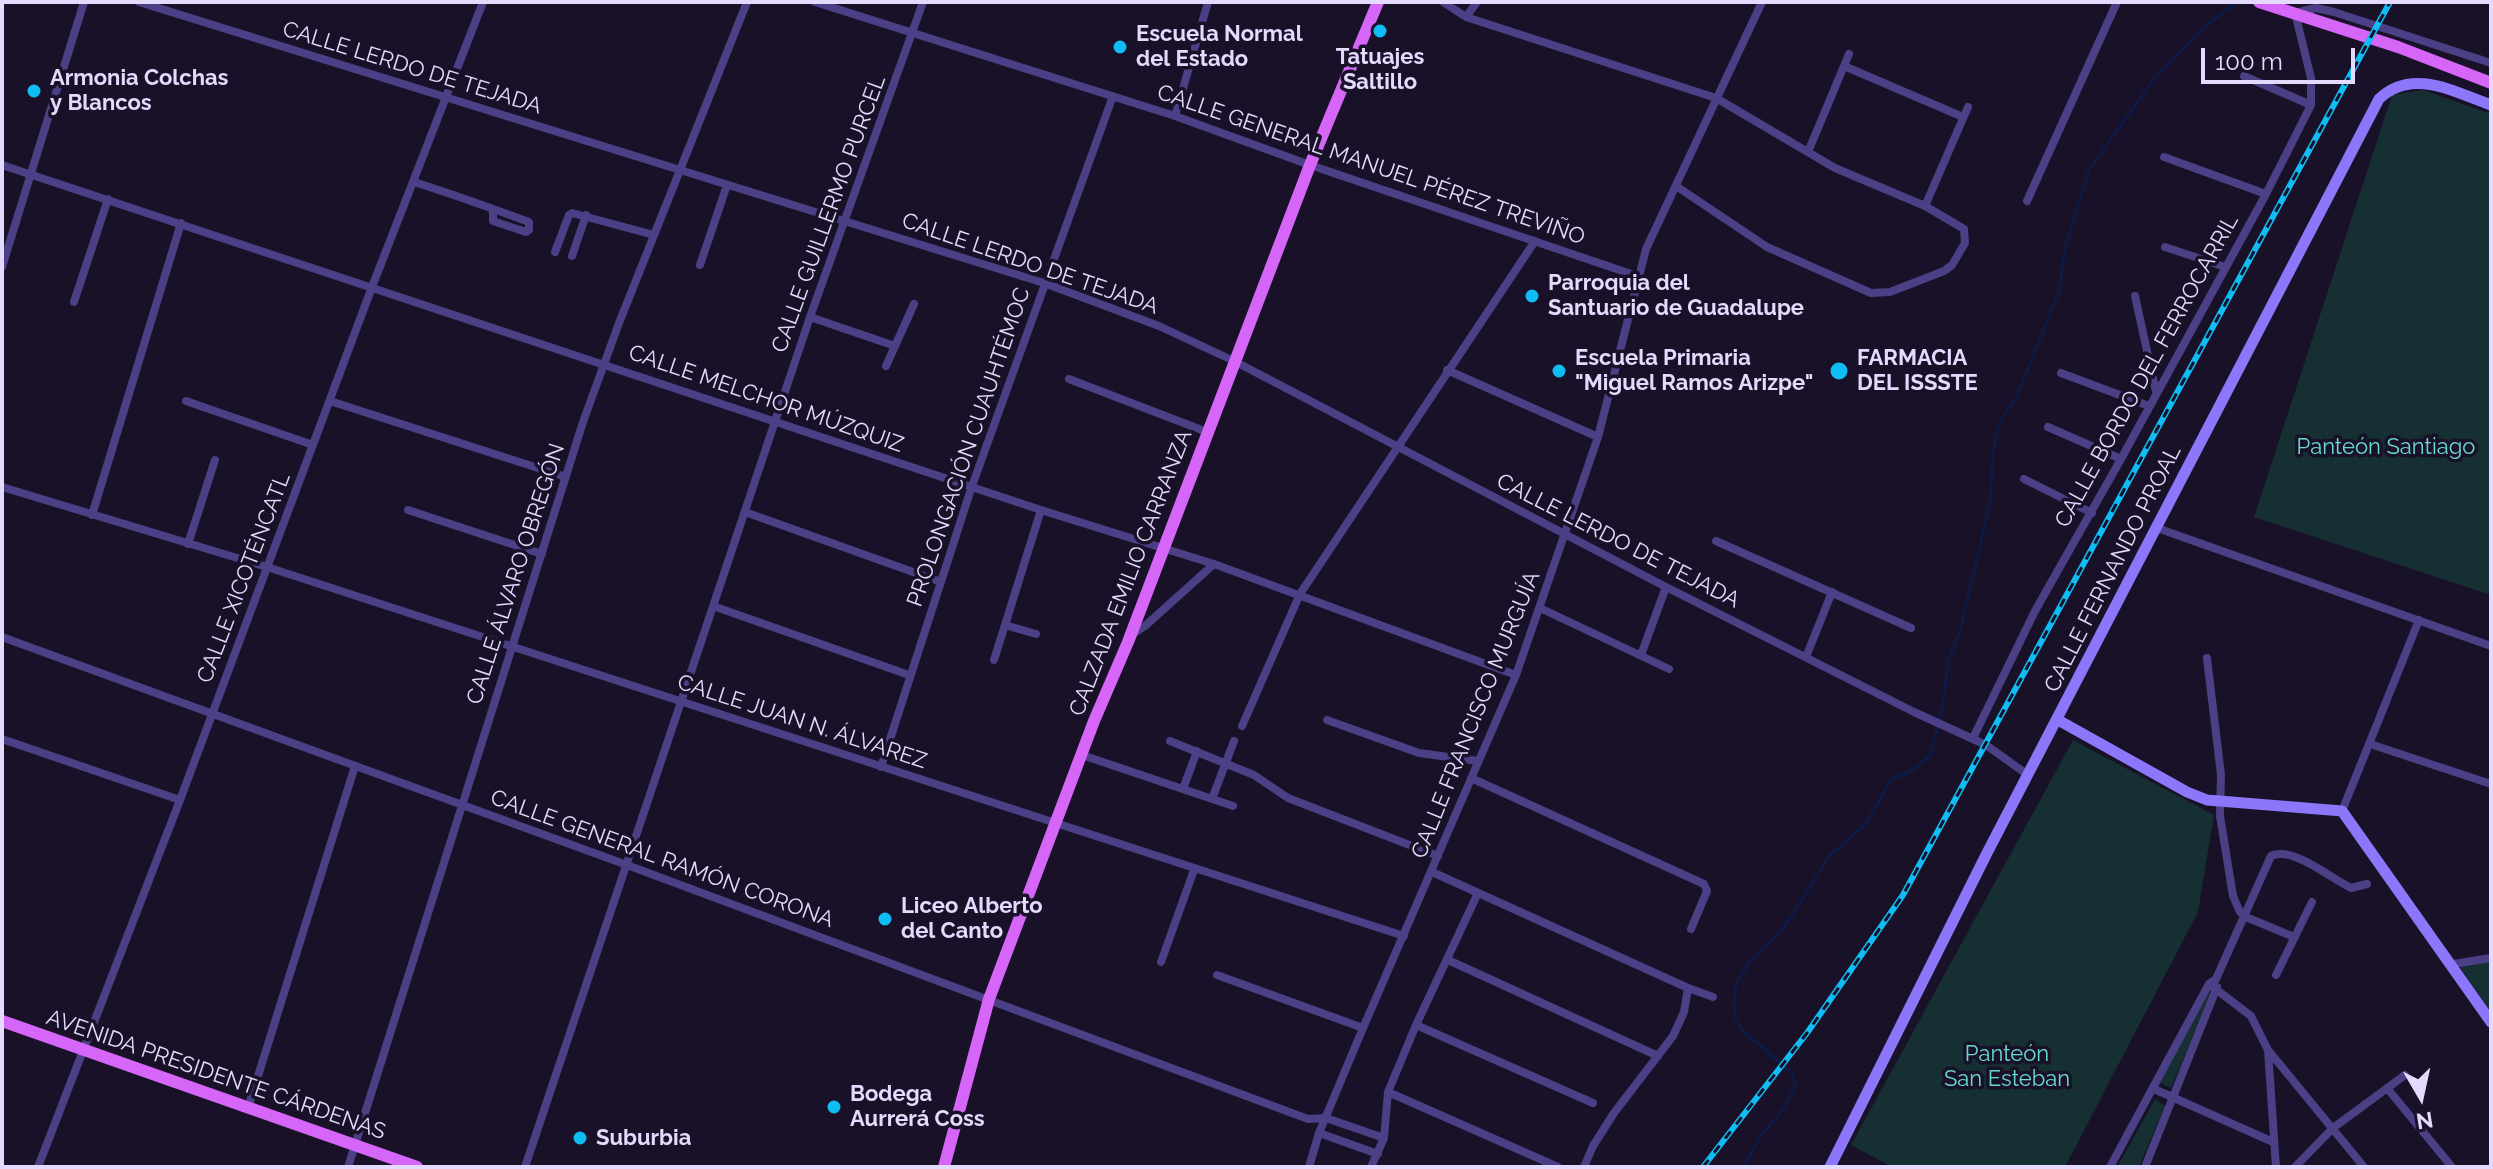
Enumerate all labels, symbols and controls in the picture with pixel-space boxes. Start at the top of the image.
street label: CALLE LERDO DE TEJADA [279,16,545,120]
place label: Escuela Normal del Estado [1136,21,1303,72]
marker: Tatuajes Saltillo [1371,22,1389,40]
scale bar [2205,32,2359,82]
marker: Escuela Normal del Estado [1111,38,1129,56]
place label: Tatuajes Saltillo [1336,44,1424,96]
text: 100 m [2215,47,2283,76]
place label: Armonia Colchas y Blancos [50,65,228,116]
street label: CALLE GUILLERMO PURCEL [766,72,892,356]
street label: CALLE GENERAL MANUEL PÉREZ TREVIÑO [1154,79,1588,251]
marker: Armonia Colchas y Blancos [25,82,43,100]
street label: CALLE LERDO DE TEJADA [898,208,1162,320]
street label: CALLE BORDO DEL FERROCARRIL [2050,210,2244,532]
place label: Parroquia del Santuario de Guadalupe [1548,270,1804,322]
street label: PROLONGACIÓN CUAUHTÉMOC [902,284,1036,610]
marker: Parroquia del Santuario de Guadalupe [1523,287,1541,305]
street label: CALLE MELCHOR MÚZQUIZ [625,339,907,459]
place label: Escuela Primaria "Miguel Ramos Arizpe" [1575,345,1813,396]
place label: FARMACIA DEL ISSSTE [1857,345,1978,396]
marker: FARMACIA DEL ISSSTE [1828,360,1850,382]
marker: Escuela Primaria "Miguel Ramos Arizpe" [1550,362,1568,380]
street label: CALZADA EMILIO CARRANZA [1064,426,1198,720]
park label: Panteón Santiago [2297,434,2475,460]
street label: CALLE ÁLVARO OBREGÓN [461,440,571,708]
street label: CALLE FERNANDO PROAL [2039,441,2187,697]
street label: CALLE LERDO DE TEJADA [1492,468,1744,614]
street label: CALLE XICOTÉNCATL [192,469,296,687]
street label: CALLE FRANCISCO MURGUÍA [1406,568,1546,862]
street label: CALLE JUAN N. ÁLVAREZ [674,669,930,775]
street label: CALLE GENERAL RAMÓN CORONA [487,784,837,934]
place label: Liceo Alberto del Canto [901,893,1043,944]
marker: Liceo Alberto del Canto [876,910,894,928]
street label: AVENIDA PRESIDENTE CÁRDENAS [43,1004,389,1146]
park label: Panteón San Esteban [1944,1041,2070,1092]
north arrow [2381,1057,2461,1137]
place label: Bodega Aurrerá Coss [850,1081,985,1132]
marker: Bodega Aurrerá Coss [825,1098,843,1116]
text: N [2414,1107,2435,1135]
place label: Suburbia [596,1125,691,1151]
marker: Suburbia [571,1129,589,1147]

